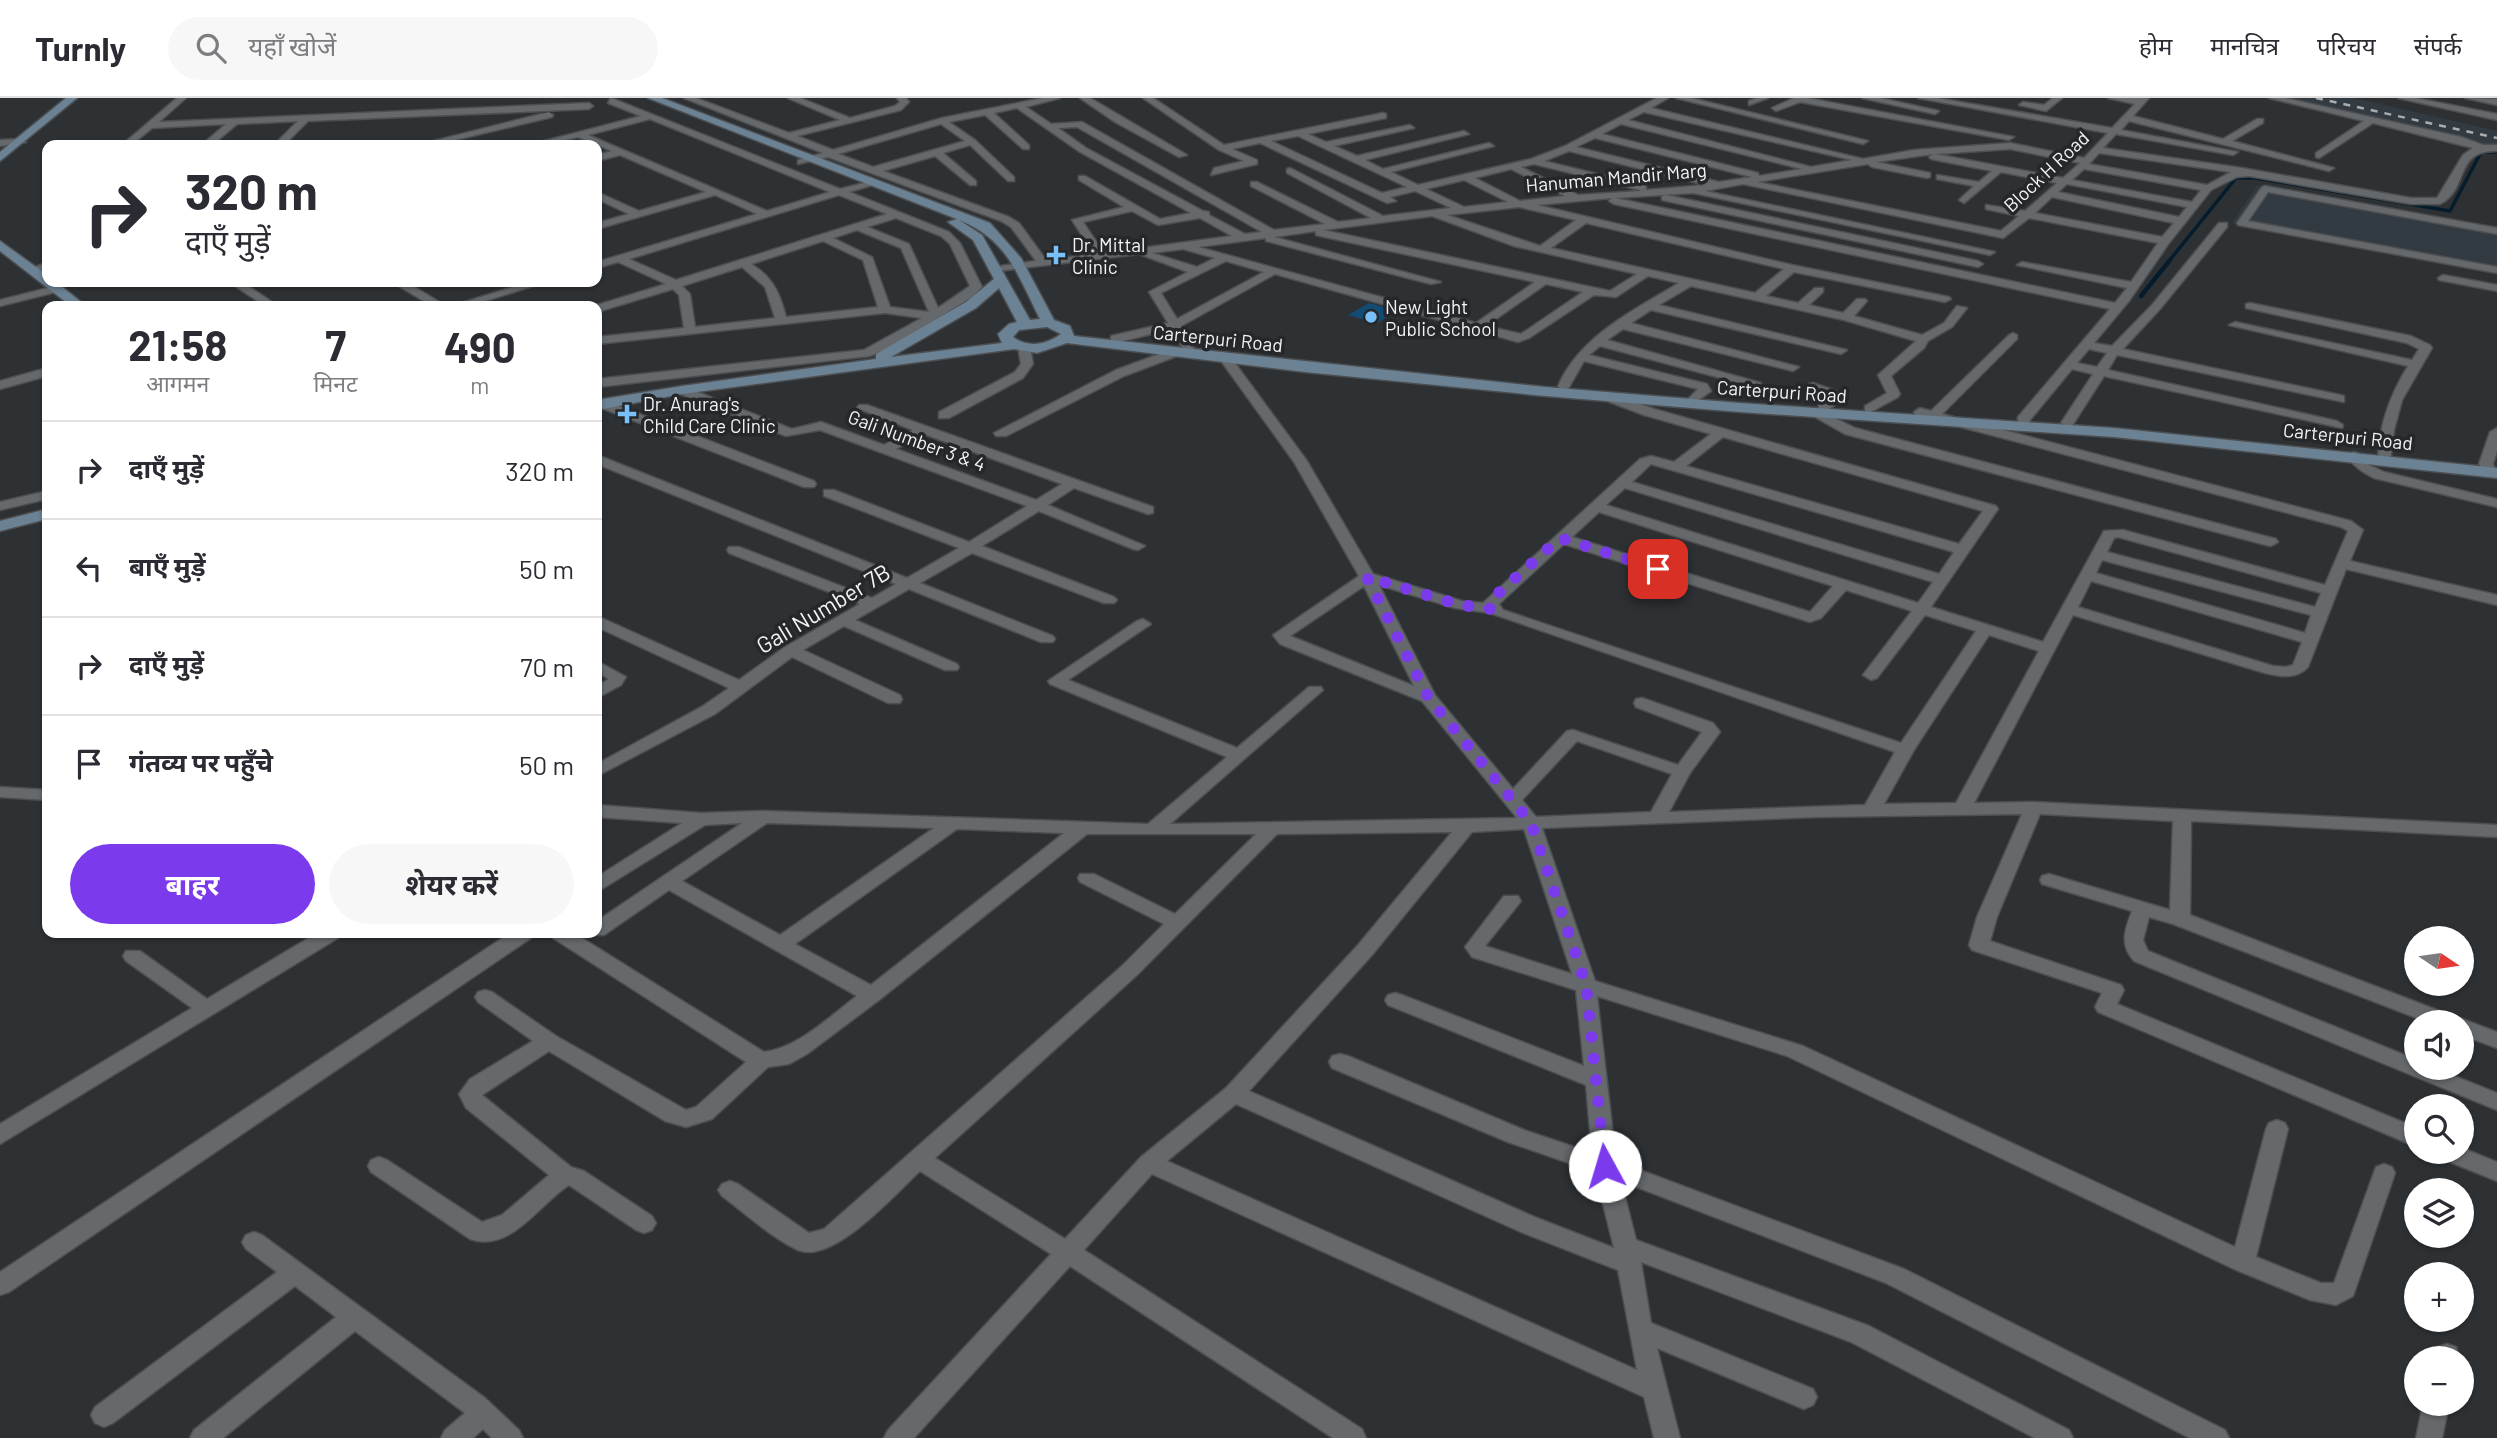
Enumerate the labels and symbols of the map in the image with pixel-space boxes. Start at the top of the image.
street label: Block H Road [1999,126,2093,216]
street label: Hanuman Mandir Marg [1525,158,1707,196]
place label: Dr. Mittal Clinic [1072,233,1145,278]
marker: Dr. Mittal Clinic [1046,245,1066,265]
place label: New Light Public School [1385,295,1496,340]
marker: New Light Public School [1363,309,1379,325]
street label: Carterpuri Road [1152,320,1284,356]
street label: Carterpuri Road [1716,375,1848,407]
place label: Dr. Anurag's Child Care Clinic [643,392,776,437]
marker: Dr. Anurag's Child Care Clinic [617,404,637,424]
street label: Gali Number 3 & 4 [845,404,989,476]
street label: Carterpuri Road [2282,418,2414,454]
pin [1628,539,1688,599]
street label: Gali Number 7B [751,557,895,659]
north arrow [2404,926,2474,996]
position arrow [1568,1129,1642,1203]

